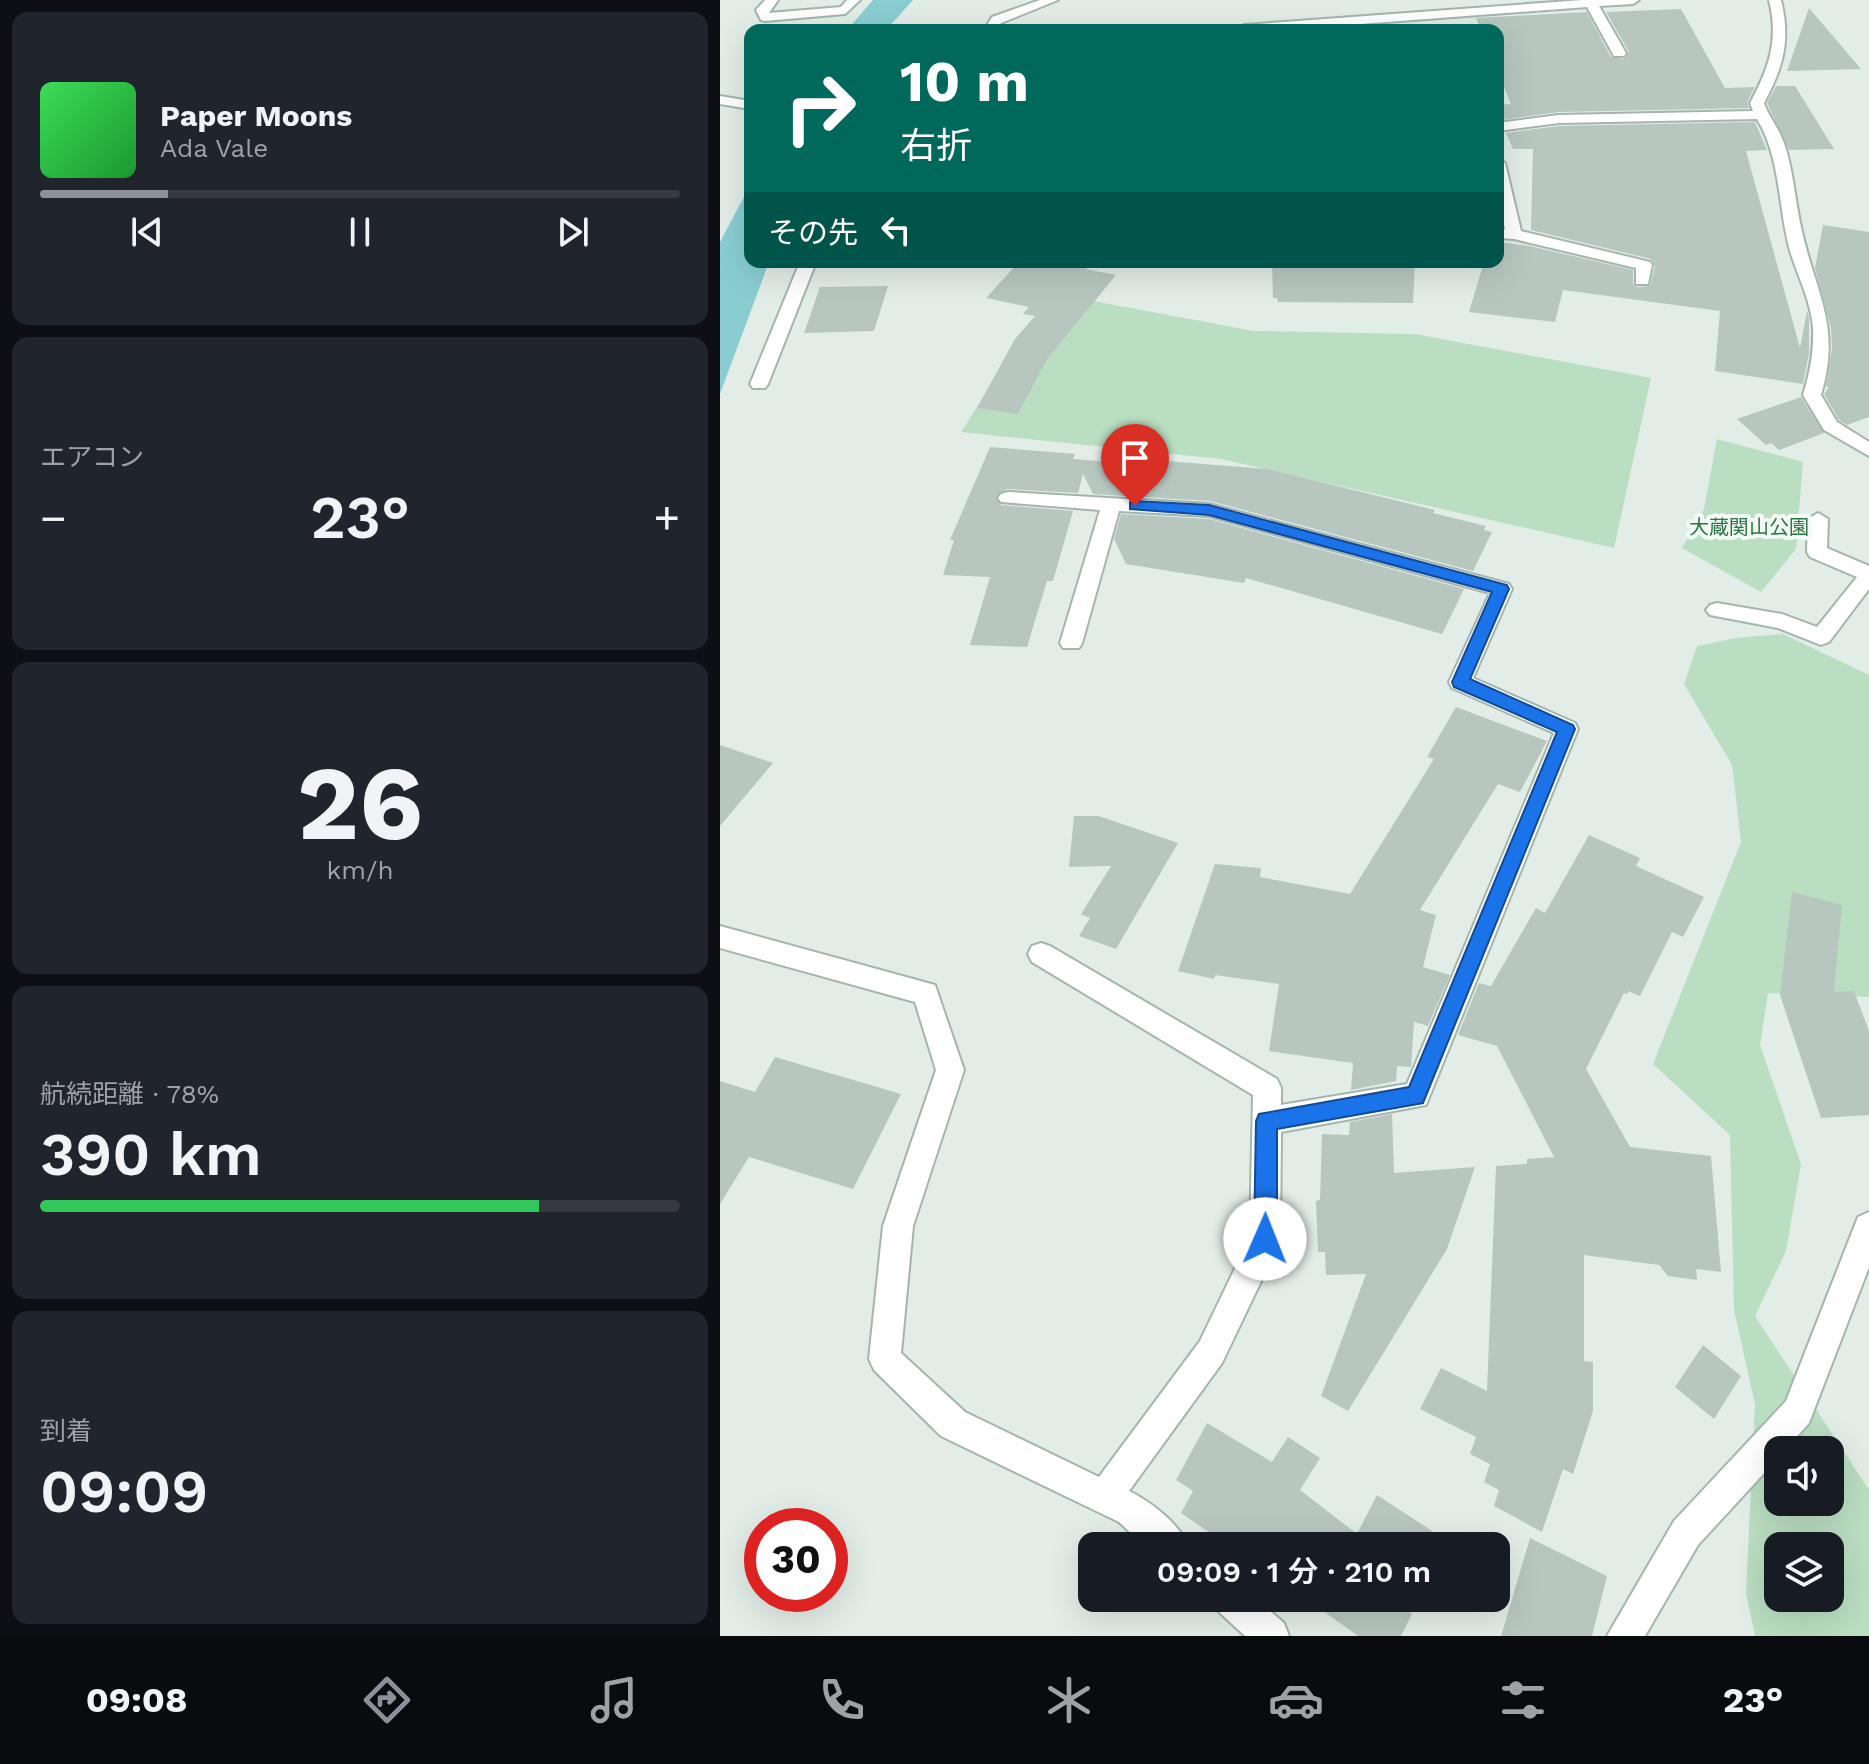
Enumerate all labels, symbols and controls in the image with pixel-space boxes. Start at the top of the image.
text: 10 m [900,49,1029,115]
icon: right [768,56,872,160]
text: Paper Moons [160,98,352,133]
text: 右折 [900,125,972,167]
text: Ada Vale [160,133,268,163]
icon: left [874,208,918,252]
icon: previous [125,210,169,254]
icon: pause [338,210,382,254]
icon: next [551,210,595,254]
text: その先 [768,215,858,250]
pin [1101,424,1169,506]
icon: arrive [1113,436,1157,480]
text: エアコン [40,442,144,472]
text: 23° [310,482,410,553]
text: − [40,492,67,544]
text: + [653,492,680,544]
park label: 大蔵関山公園 [1689,515,1809,539]
text: 26 [297,742,423,864]
text: km/h [327,855,393,885]
text: 航続距離 · 78% [40,1079,219,1109]
text: 390 km [40,1119,262,1190]
position arrow [1223,1197,1307,1281]
text: 到着 [40,1416,92,1446]
map controls [1764,1436,1844,1612]
button: sound [1764,1436,1844,1516]
text: 09:09 [40,1456,208,1527]
speed limit sign: 30 [744,1508,848,1612]
button: layers [1764,1532,1844,1612]
text: 09:09 · 1 分 · 210 m [1157,1554,1431,1589]
icon: directions [359,1672,415,1728]
icon: music [586,1672,642,1728]
icon: phone [814,1672,870,1728]
icon: climate [1041,1672,1097,1728]
icon: car [1268,1672,1324,1728]
icon: filters [1495,1672,1551,1728]
text: 09:08 [86,1679,188,1721]
text: 23° [1723,1679,1783,1721]

